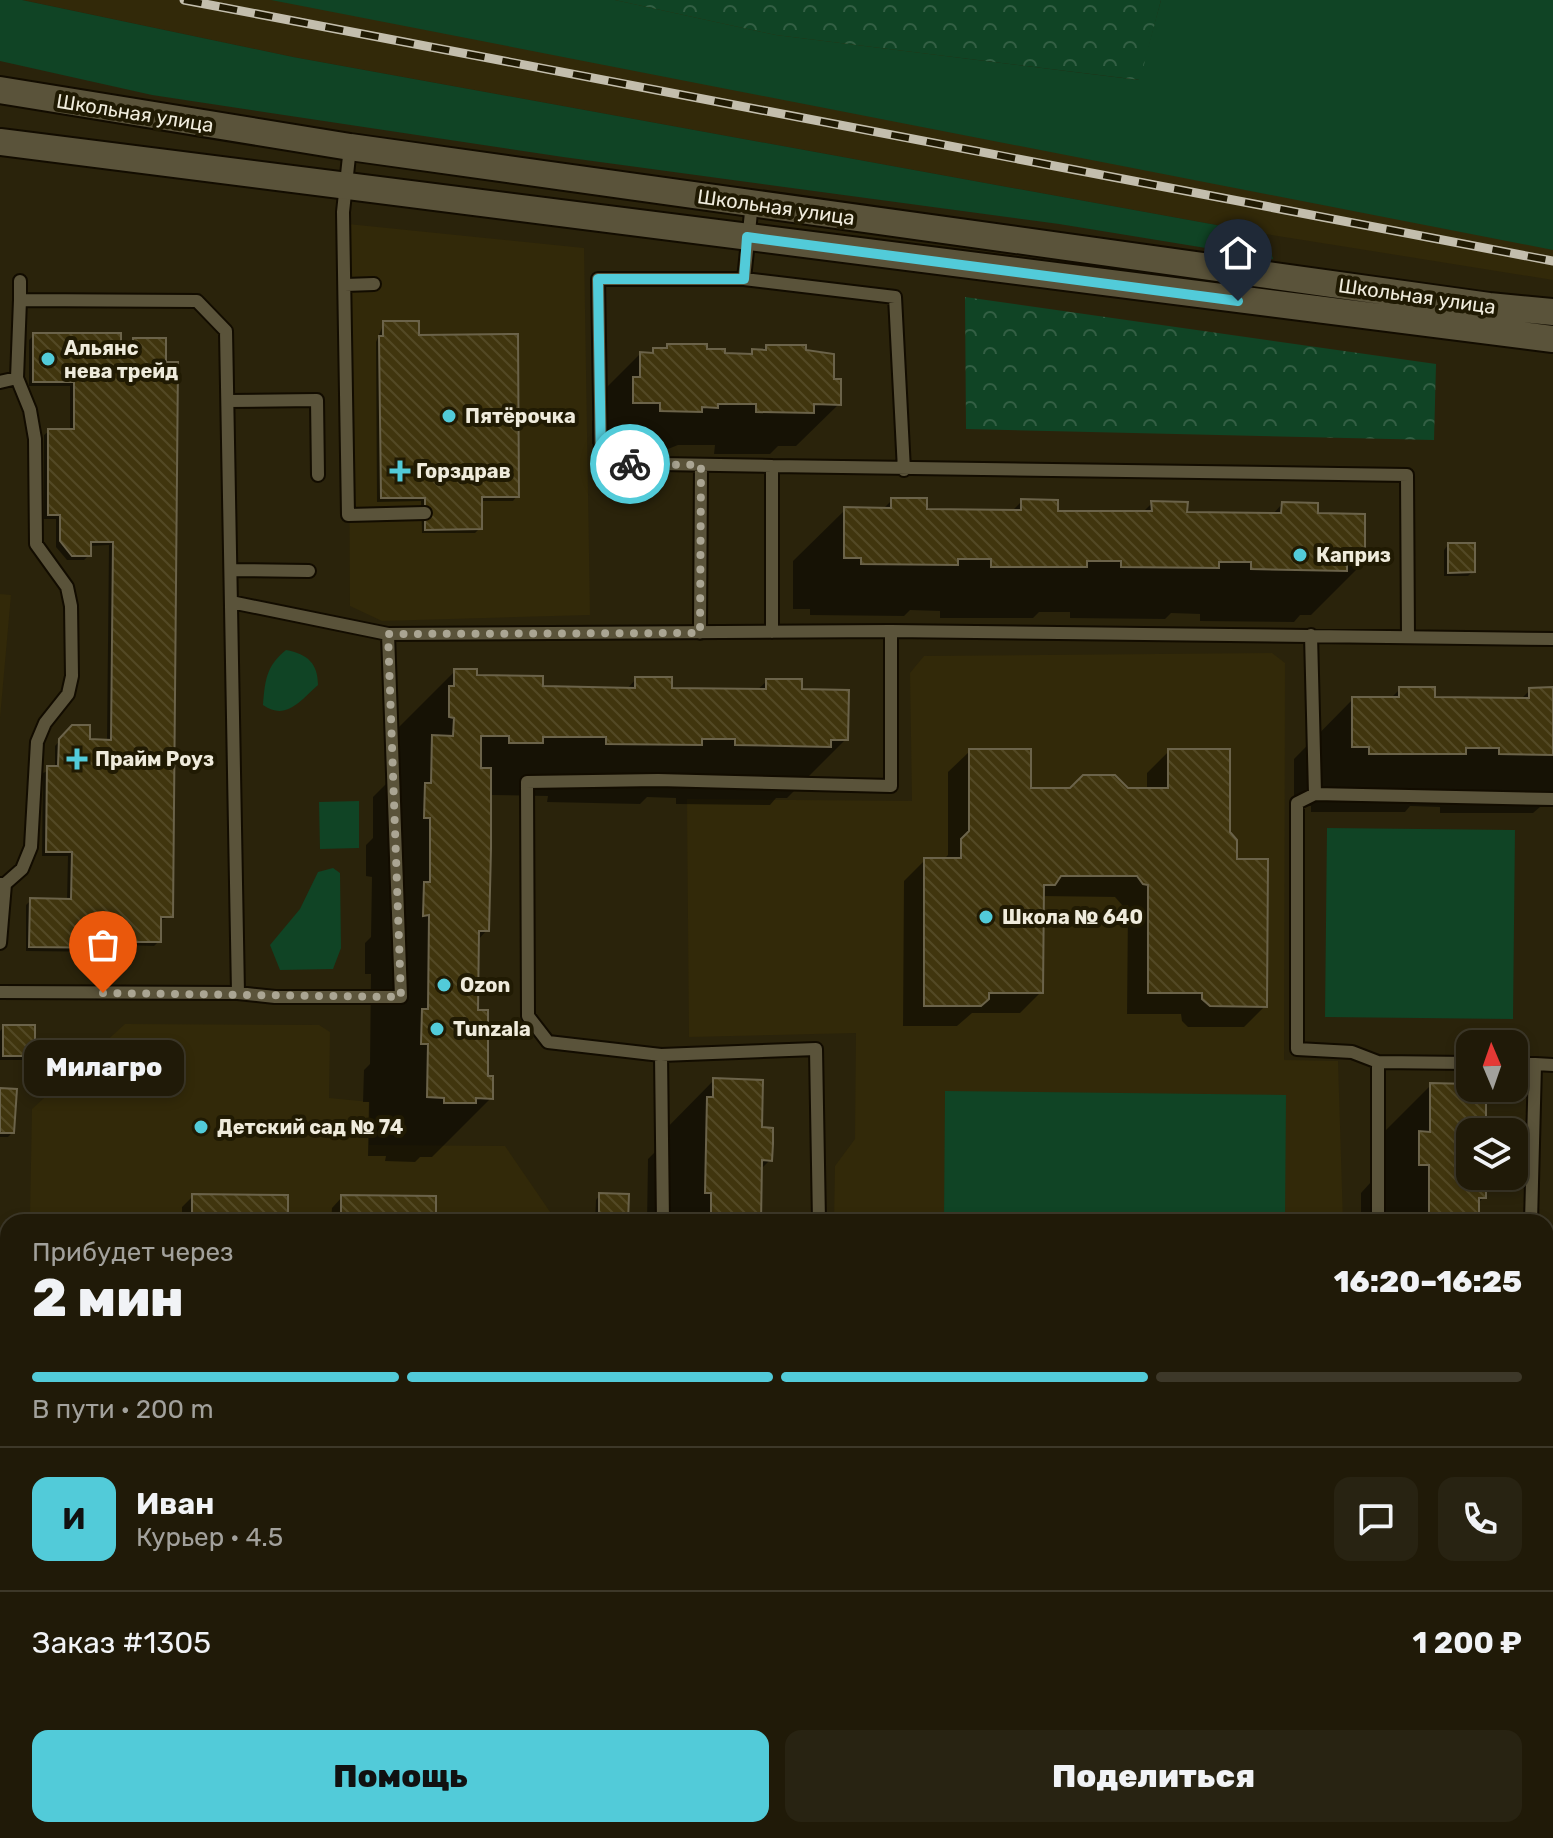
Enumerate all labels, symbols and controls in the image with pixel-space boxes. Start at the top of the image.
street label: Школьная улица [55,89,215,137]
street label: Школьная улица [696,184,856,230]
pin [1204,219,1272,301]
icon: home [1216,231,1260,275]
street label: Школьная улица [1337,273,1497,319]
place label: Альянс нева трейд [64,336,178,383]
marker: Альянс нева трейд [39,350,57,368]
place label: Пятёрочка [465,404,576,428]
marker: Пятёрочка [440,407,458,425]
courier [590,424,670,504]
icon: bike [608,442,652,486]
place label: Горздрав [416,459,511,483]
marker: Горздрав [391,462,409,480]
place label: Каприз [1316,543,1391,567]
marker: Каприз [1291,546,1309,564]
place label: Прайм Роуз [95,747,214,771]
marker: Прайм Роуз [66,748,88,770]
place label: Школа № 640 [1002,905,1143,929]
marker: Школа № 640 [977,908,995,926]
pin [69,911,137,993]
icon: bag [81,923,125,967]
place label: Ozon [460,973,510,997]
marker: Ozon [435,976,453,994]
place label: Tunzala [453,1017,531,1041]
marker: Tunzala [428,1020,446,1038]
north arrow [1456,1030,1528,1102]
map controls [1456,1030,1528,1190]
callout: Милагро [23,1041,183,1097]
text: Милагро [46,1052,162,1083]
place label: Детский сад № 74 [217,1115,404,1139]
marker: Детский сад № 74 [192,1118,210,1136]
button: layers [1456,1118,1528,1190]
text: Прибудет через [32,1237,233,1268]
text: 16:20–16:25 [1334,1264,1522,1300]
text: 2 мин [32,1267,184,1329]
text: В пути · 200 m [32,1394,214,1425]
button: chat [1334,1477,1418,1561]
button: phone [1438,1477,1522,1561]
text: Иван [136,1486,214,1522]
text: И [62,1501,86,1537]
text: Курьер · 4.5 [136,1522,283,1553]
text: Заказ #1305 [32,1625,211,1661]
text: 1 200 ₽ [1412,1625,1522,1661]
button: Помощь [32,1730,769,1822]
button: Поделиться [785,1730,1522,1822]

